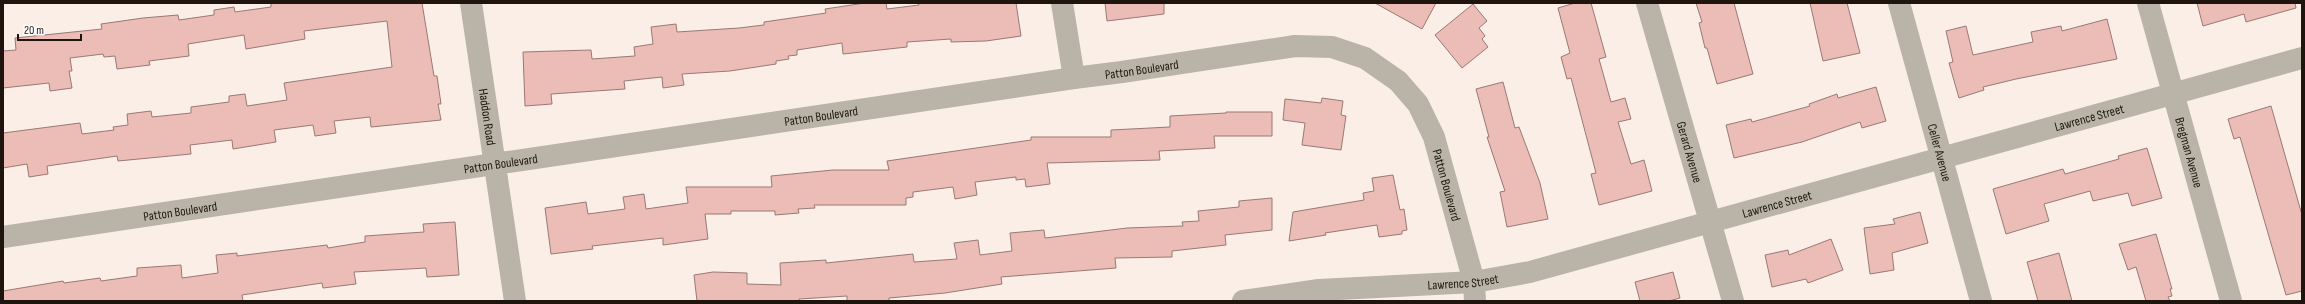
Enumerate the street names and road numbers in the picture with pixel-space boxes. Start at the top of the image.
street label: Patton Boulevard [1104,57,1180,83]
street label: Haddon Road [475,87,499,146]
street label: Lawrence Street [2053,101,2126,135]
street label: Patton Boulevard [783,103,859,130]
street label: Bregman Avenue [2171,115,2206,190]
street label: Gerard Avenue [1673,120,1705,185]
street label: Celler Avenue [1924,122,1955,183]
street label: Patton Boulevard [1429,147,1464,223]
street label: Patton Boulevard [463,151,539,177]
street label: Lawrence Street [1741,187,1814,222]
street label: Patton Boulevard [142,198,218,225]
street label: Lawrence Street [1427,271,1500,293]

